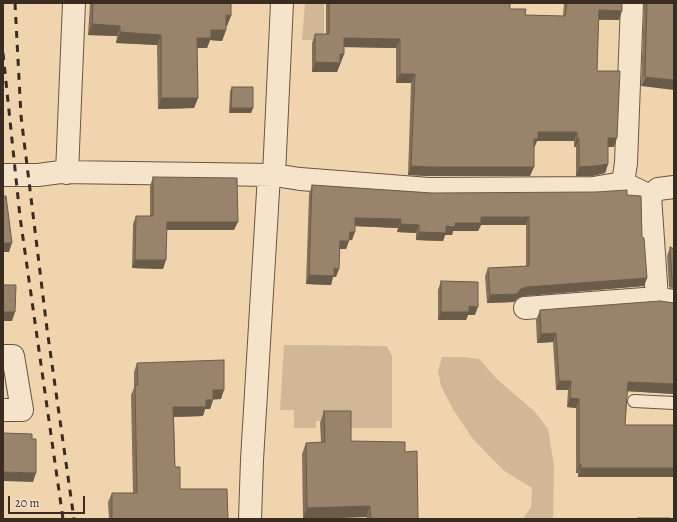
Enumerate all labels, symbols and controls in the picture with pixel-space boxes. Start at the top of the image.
scale bar [10,488,87,514]
text: 20 m [15,495,39,511]

